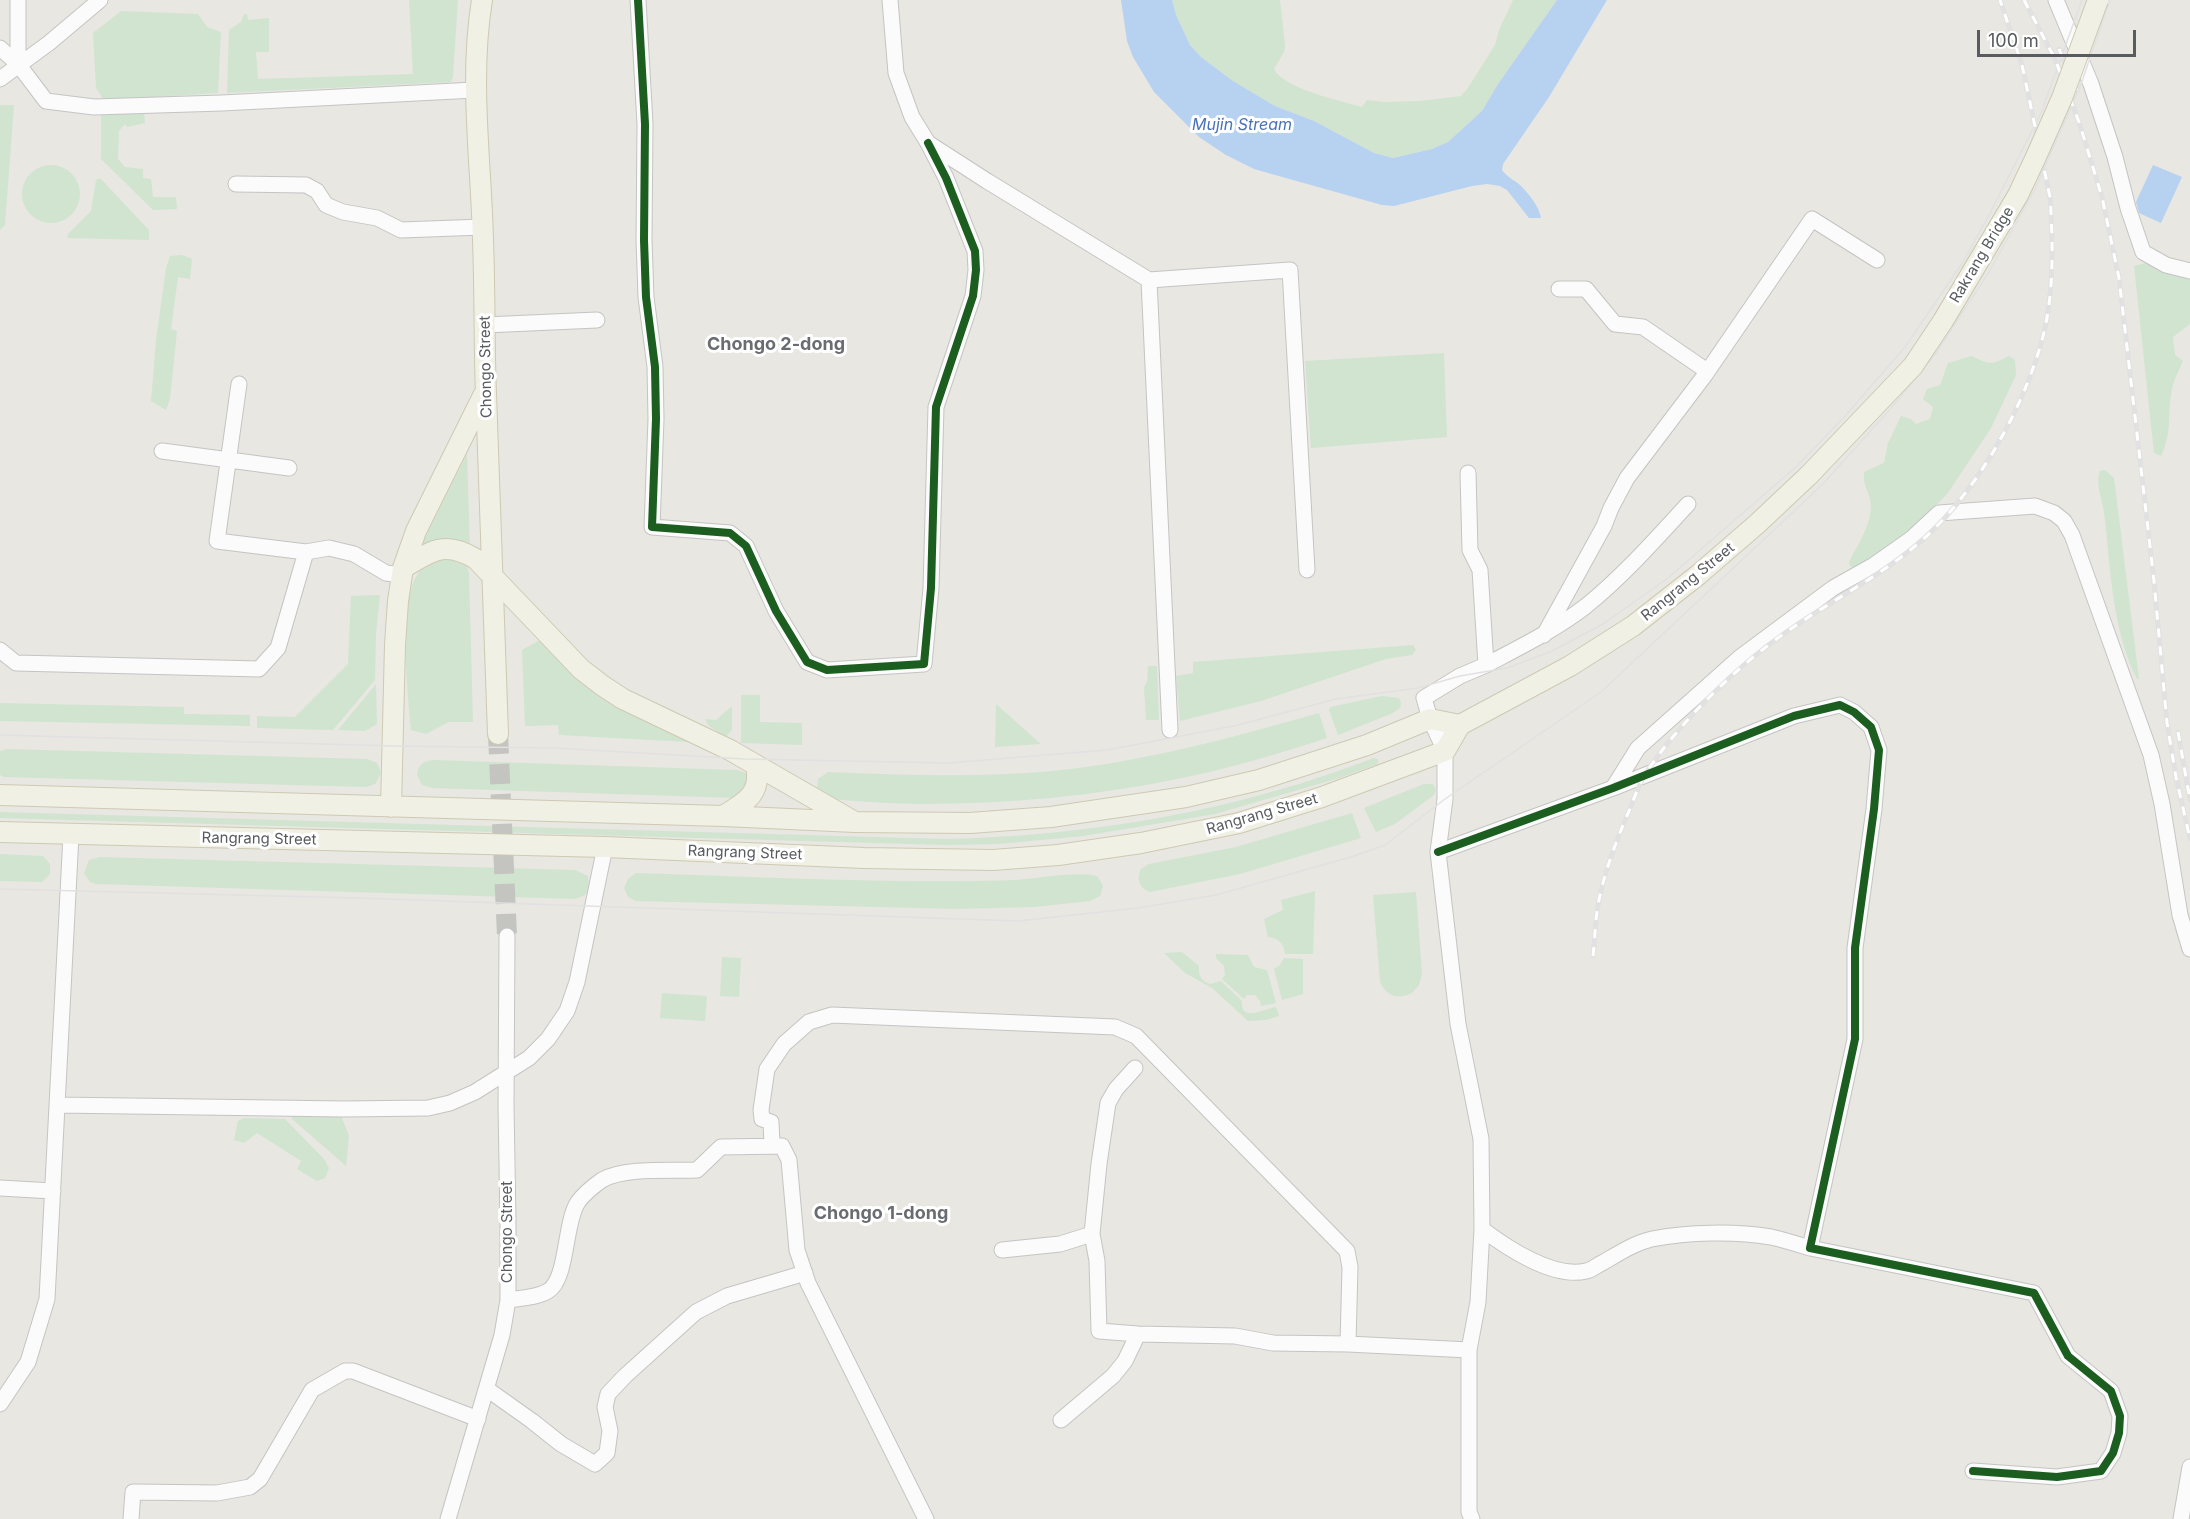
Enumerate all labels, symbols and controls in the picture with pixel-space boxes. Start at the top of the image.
scale bar [1980,18,2139,56]
text: 100 m [1988,30,2039,51]
water label: Mujin Stream [1192,115,1292,135]
street label: Rakrang Bridge [1946,204,2018,306]
street label: Chongo Street [476,316,496,418]
district label: Chongo 2-dong [707,334,845,356]
street label: Rangrang Street [1638,539,1738,625]
street label: Rangrang Street [1204,790,1320,838]
street label: Rangrang Street [201,829,317,849]
street label: Rangrang Street [687,842,803,864]
street label: Chongo Street [498,1181,516,1283]
district label: Chongo 1-dong [814,1203,948,1225]

